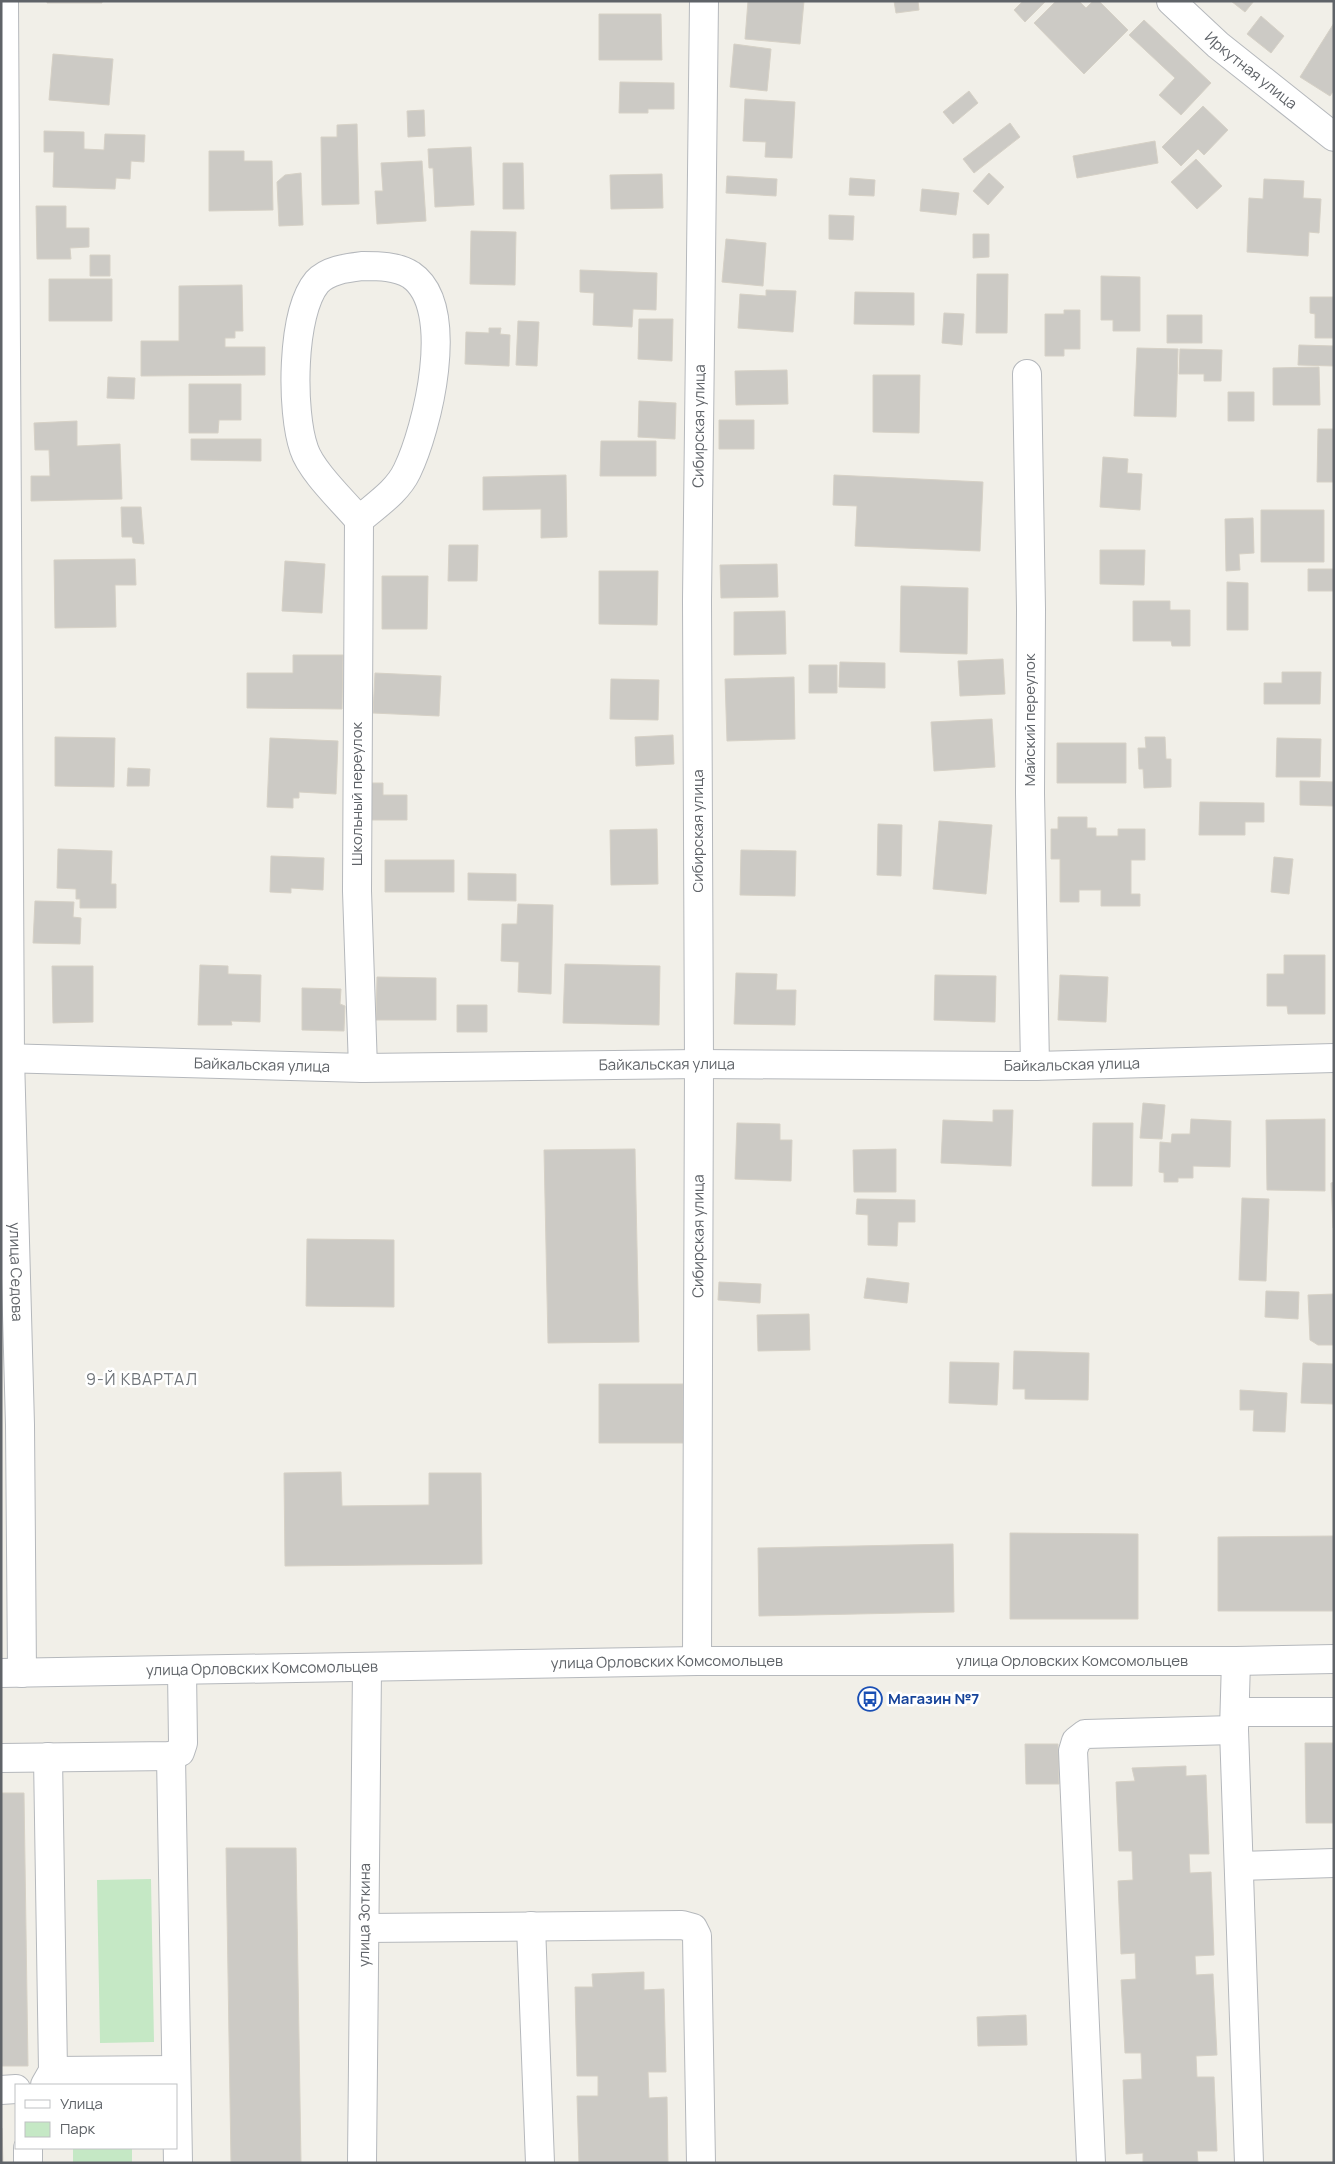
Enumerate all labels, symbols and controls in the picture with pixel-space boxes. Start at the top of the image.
street label: Иркутная улица [1200,27,1302,114]
street label: Сибирская улица [687,364,710,488]
street label: Майский переулок [1019,653,1040,786]
street label: Школьный переулок [346,721,367,866]
street label: Сибирская улица [687,769,708,893]
street label: Байкальская улица [194,1052,330,1077]
street label: Байкальская улица [1004,1052,1140,1076]
street label: Байкальская улица [599,1053,735,1075]
street label: Сибирская улица [687,1174,709,1298]
street label: улица Седова [4,1222,28,1322]
district label: 9-Й КВАРТАЛ [86,1368,198,1390]
street label: улица Орловских Комсомольцев [551,1650,783,1674]
street label: улица Орловских Комсомольцев [956,1650,1188,1671]
street label: улица Орловских Комсомольцев [146,1656,378,1681]
bus stop icon: Магазин №7 [857,1686,883,1712]
place label: Магазин №7 [888,1688,979,1709]
street label: улица Зоткина [353,1863,375,1967]
legend [15,2084,178,2149]
text: Улица [60,2093,103,2114]
text: Парк [60,2118,96,2139]

